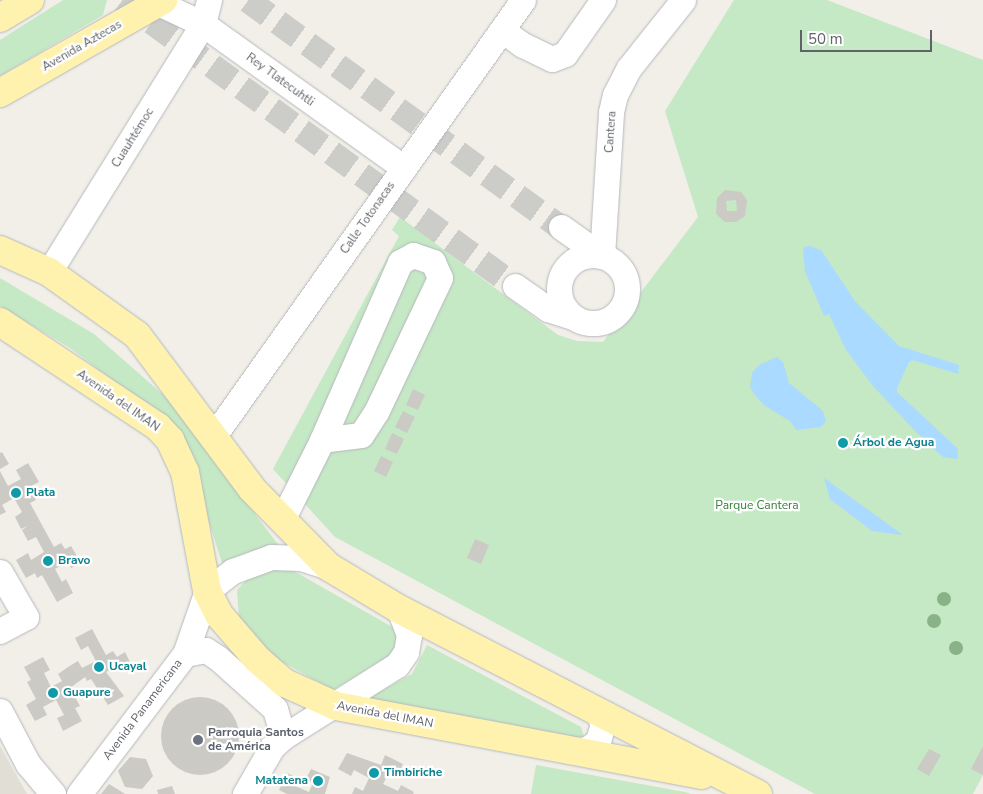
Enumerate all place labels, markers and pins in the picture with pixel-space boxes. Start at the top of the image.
place label: Árbol de Agua [853,436,934,450]
marker: Árbol de Agua [837,437,849,449]
place label: Plata [26,486,55,500]
marker: Plata [10,487,22,499]
place label: Bravo [58,554,91,568]
marker: Bravo [42,555,54,567]
place label: Ucayal [109,660,147,674]
marker: Ucayal [93,661,105,673]
place label: Guapure [63,686,111,700]
marker: Guapure [47,687,59,699]
place label: Parroquia Santos de América [208,726,304,754]
marker: Parroquia Santos de América [192,734,204,746]
place label: Timbiriche [384,766,442,780]
marker: Timbiriche [368,767,380,779]
place label: Matatena [255,774,308,788]
marker: Matatena [312,775,324,787]

